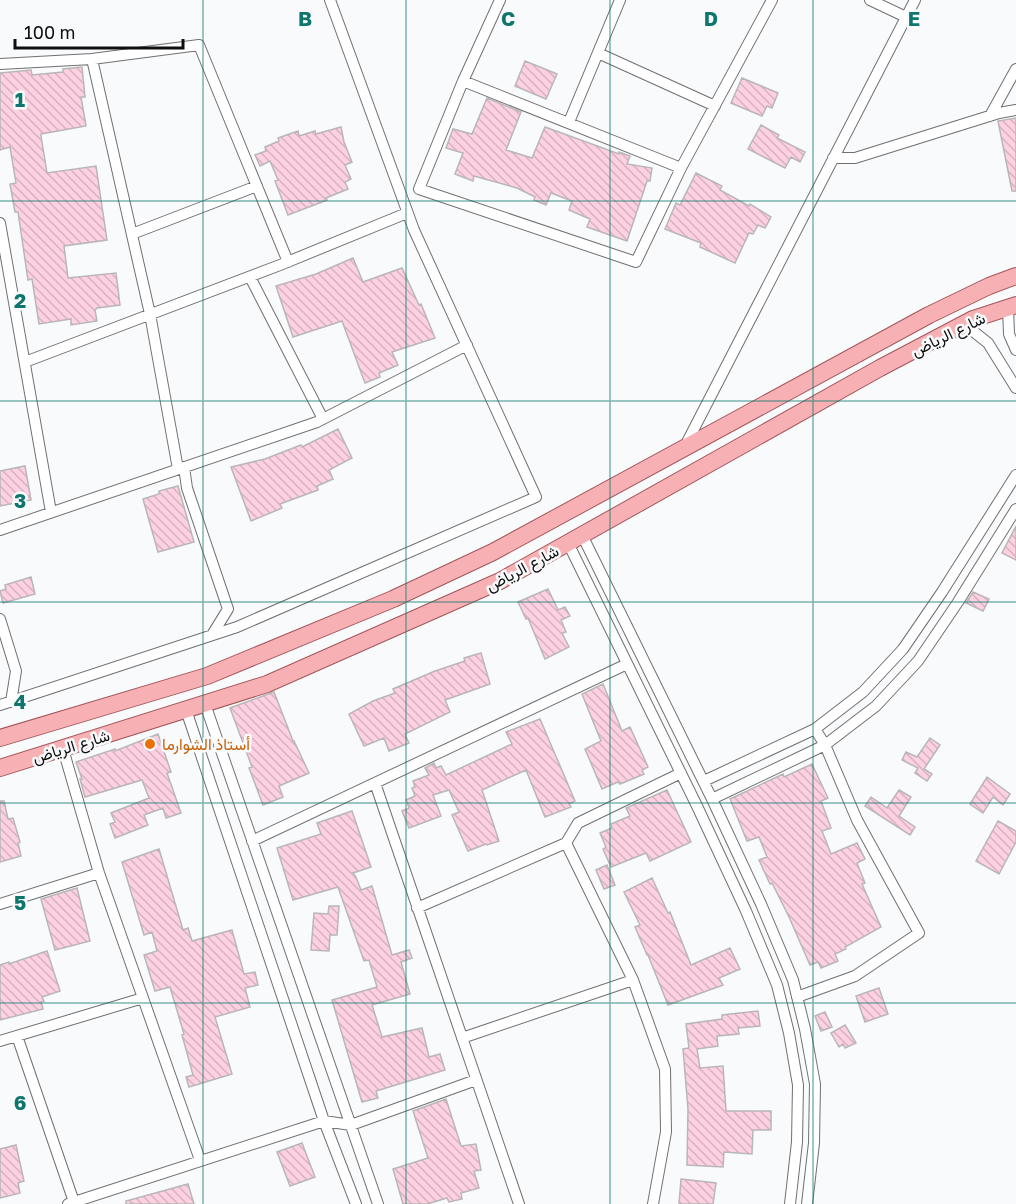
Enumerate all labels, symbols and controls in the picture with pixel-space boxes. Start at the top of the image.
text: B [298,6,312,30]
text: C [501,6,515,30]
text: D [704,6,718,30]
text: E [908,6,920,30]
scale bar [15,12,183,50]
text: 100 m [24,21,75,43]
text: 1 [15,87,25,111]
text: 2 [14,288,26,312]
street label: شارع الرياض [908,308,989,362]
text: 3 [14,488,26,512]
street label: شارع الرياض [482,540,563,597]
text: 4 [14,689,26,713]
street label: شارع الرياض [30,725,113,769]
place label: أستاذ الشوارما [162,734,250,755]
marker: أستاذ الشوارما [143,737,157,751]
text: 5 [14,890,26,914]
text: 6 [14,1090,26,1114]

